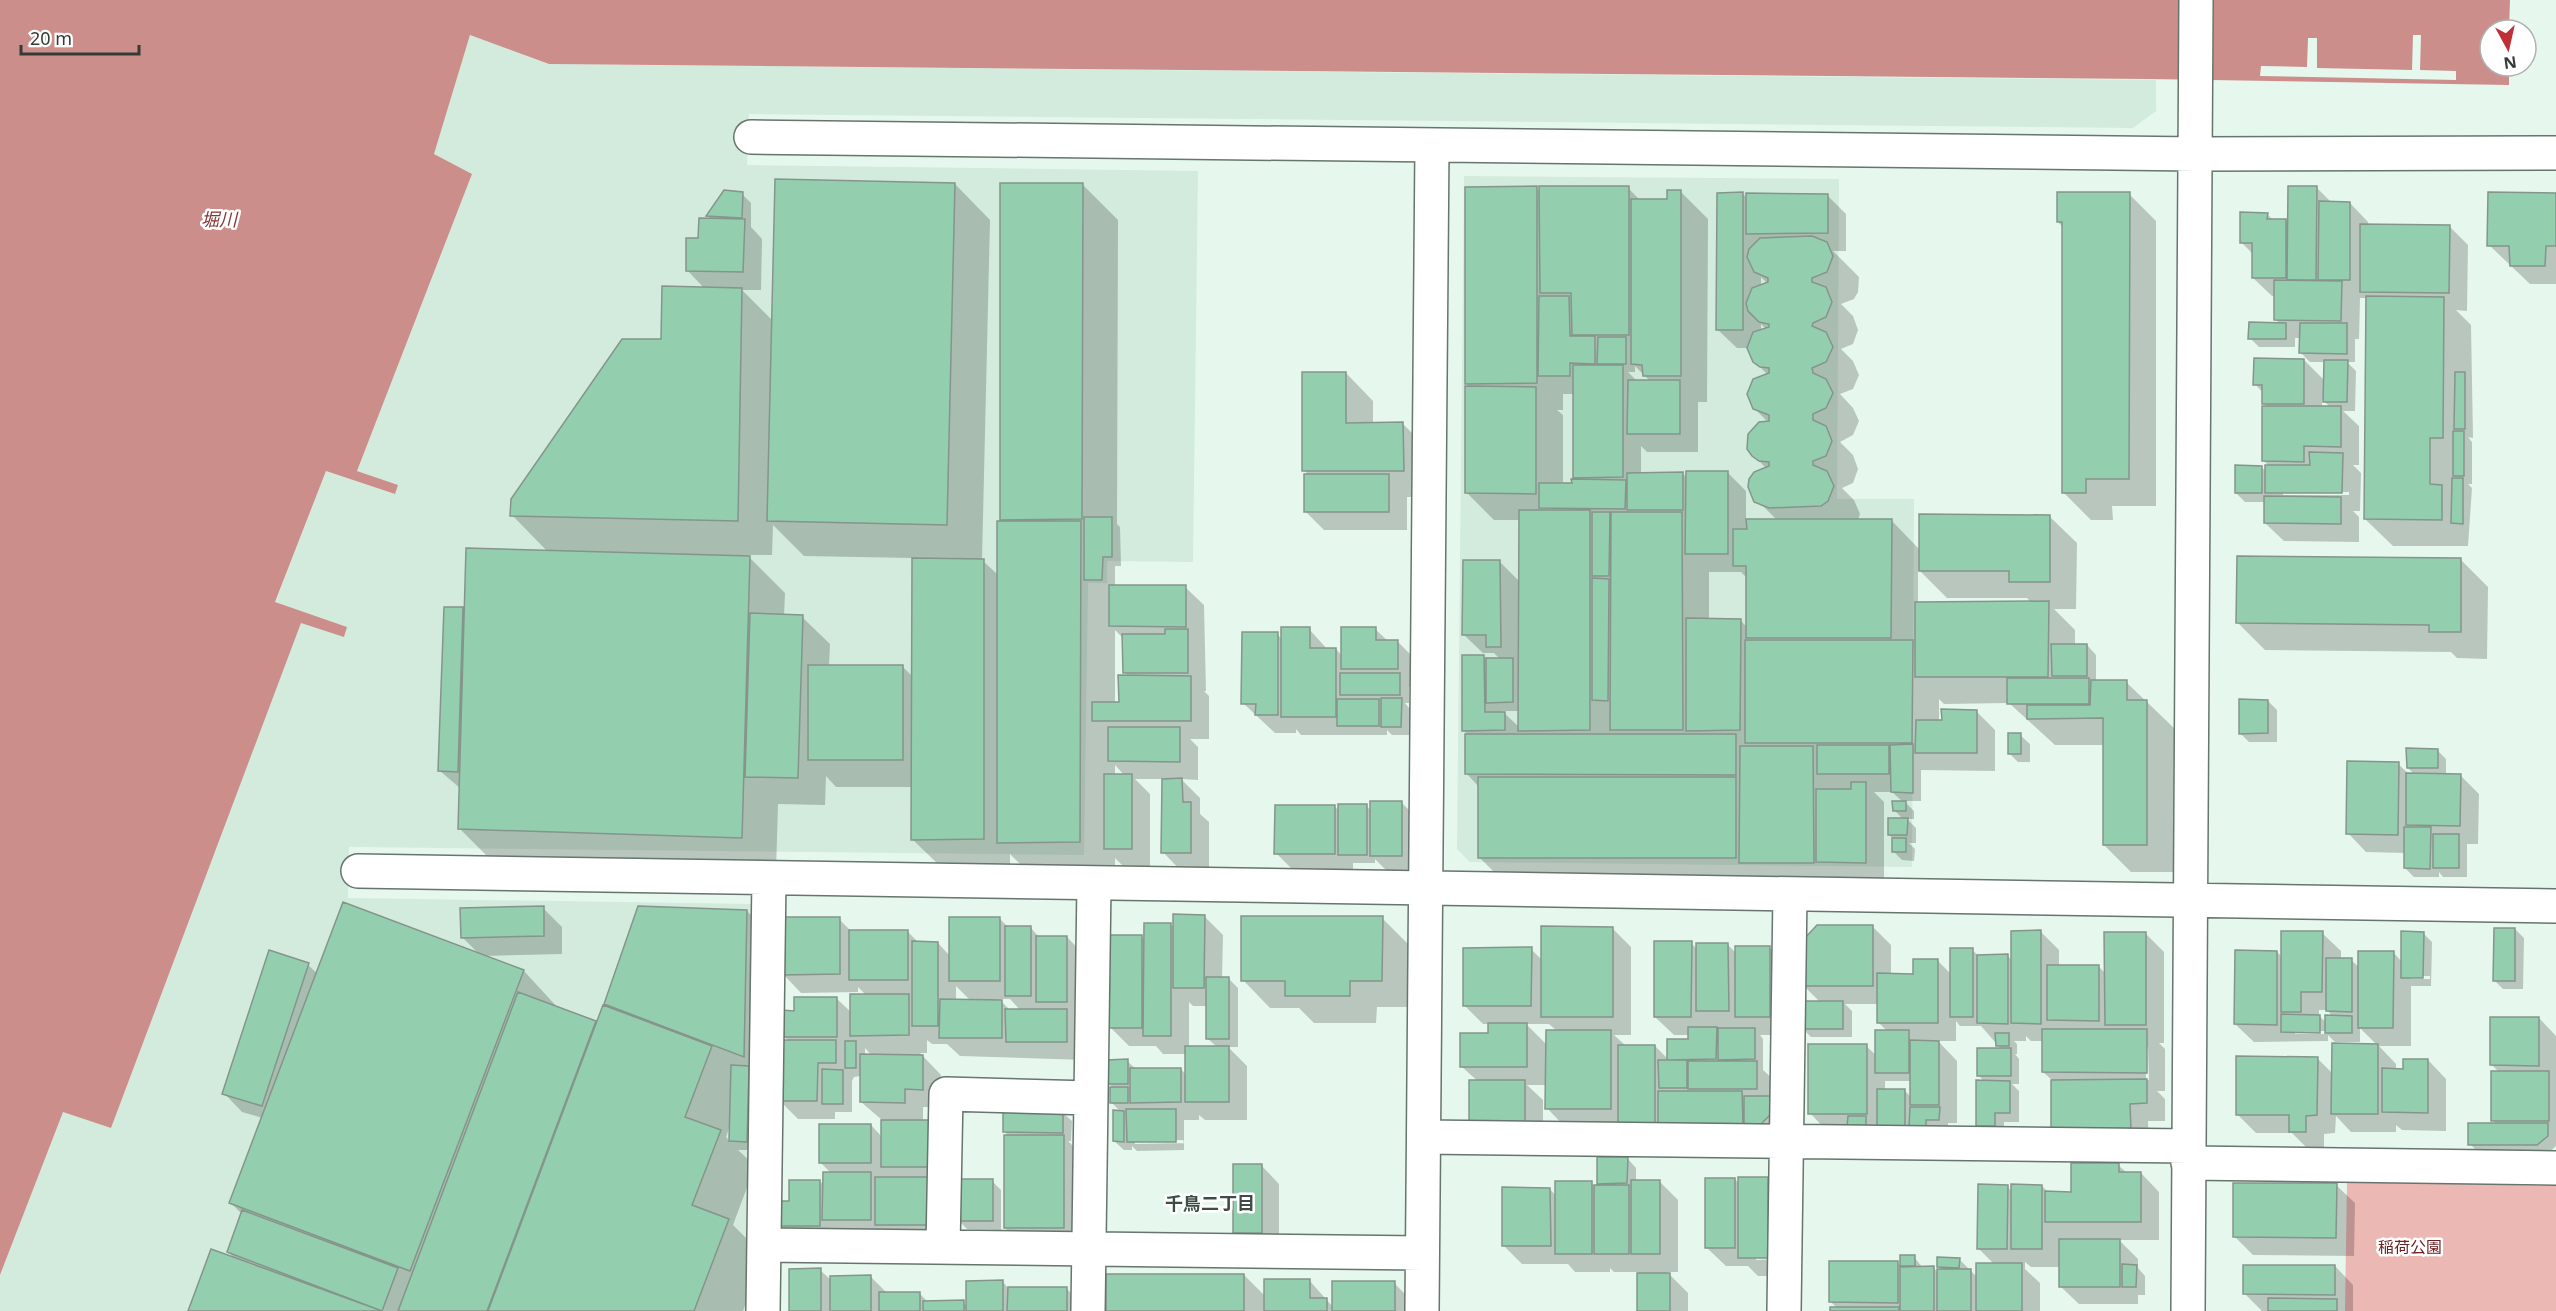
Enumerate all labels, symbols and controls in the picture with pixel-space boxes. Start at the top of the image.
scale bar [21,18,140,56]
north arrow [2478,18,2538,78]
text: 20 m [30,26,72,50]
text: N [2502,51,2518,75]
water label: 堀川 [201,207,239,231]
district label: 千鳥二丁目 [1165,1191,1255,1215]
park label: 稲荷公園 [2378,1236,2442,1258]

